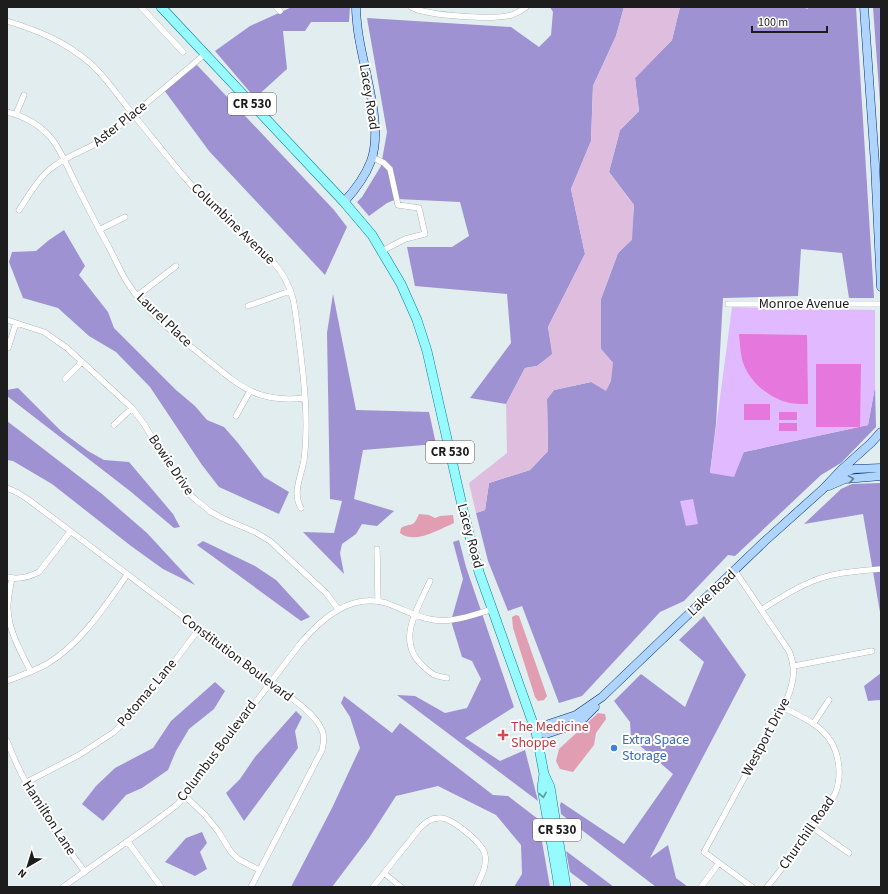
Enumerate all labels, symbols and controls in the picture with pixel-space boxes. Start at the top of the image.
scale bar [752,8,827,34]
text: 100 m [758,14,788,31]
street label: Lacey Road [354,63,384,131]
road number: CR 530 [228,93,276,115]
street label: Aster Place [89,96,152,152]
street label: Columbine Avenue [186,179,280,269]
street label: Laurel Place [131,288,197,352]
street label: Monroe Avenue [759,294,849,314]
street label: Bowie Drive [143,431,199,499]
road number: CR 530 [426,441,474,463]
one-way arrow [848,475,854,484]
street label: Lacey Road [452,501,488,571]
street label: Lake Road [683,565,741,621]
street label: Constitution Boulevard [177,609,297,707]
street label: Potomac Lane [113,655,181,731]
street label: Westport Drive [737,694,795,780]
street label: Columbus Boulevard [172,696,262,806]
place label: The Medicine Shoppe [511,717,589,753]
marker: The Medicine Shoppe [498,730,508,740]
place label: Extra Space Storage [622,730,689,766]
marker: Extra Space Storage [609,743,619,753]
street label: Hamilton Lane [17,777,81,859]
one-way arrow [539,792,547,798]
street label: Churchill Road [774,792,840,874]
road number: CR 530 [533,819,581,841]
north arrow [8,846,48,886]
text: N [15,865,30,882]

